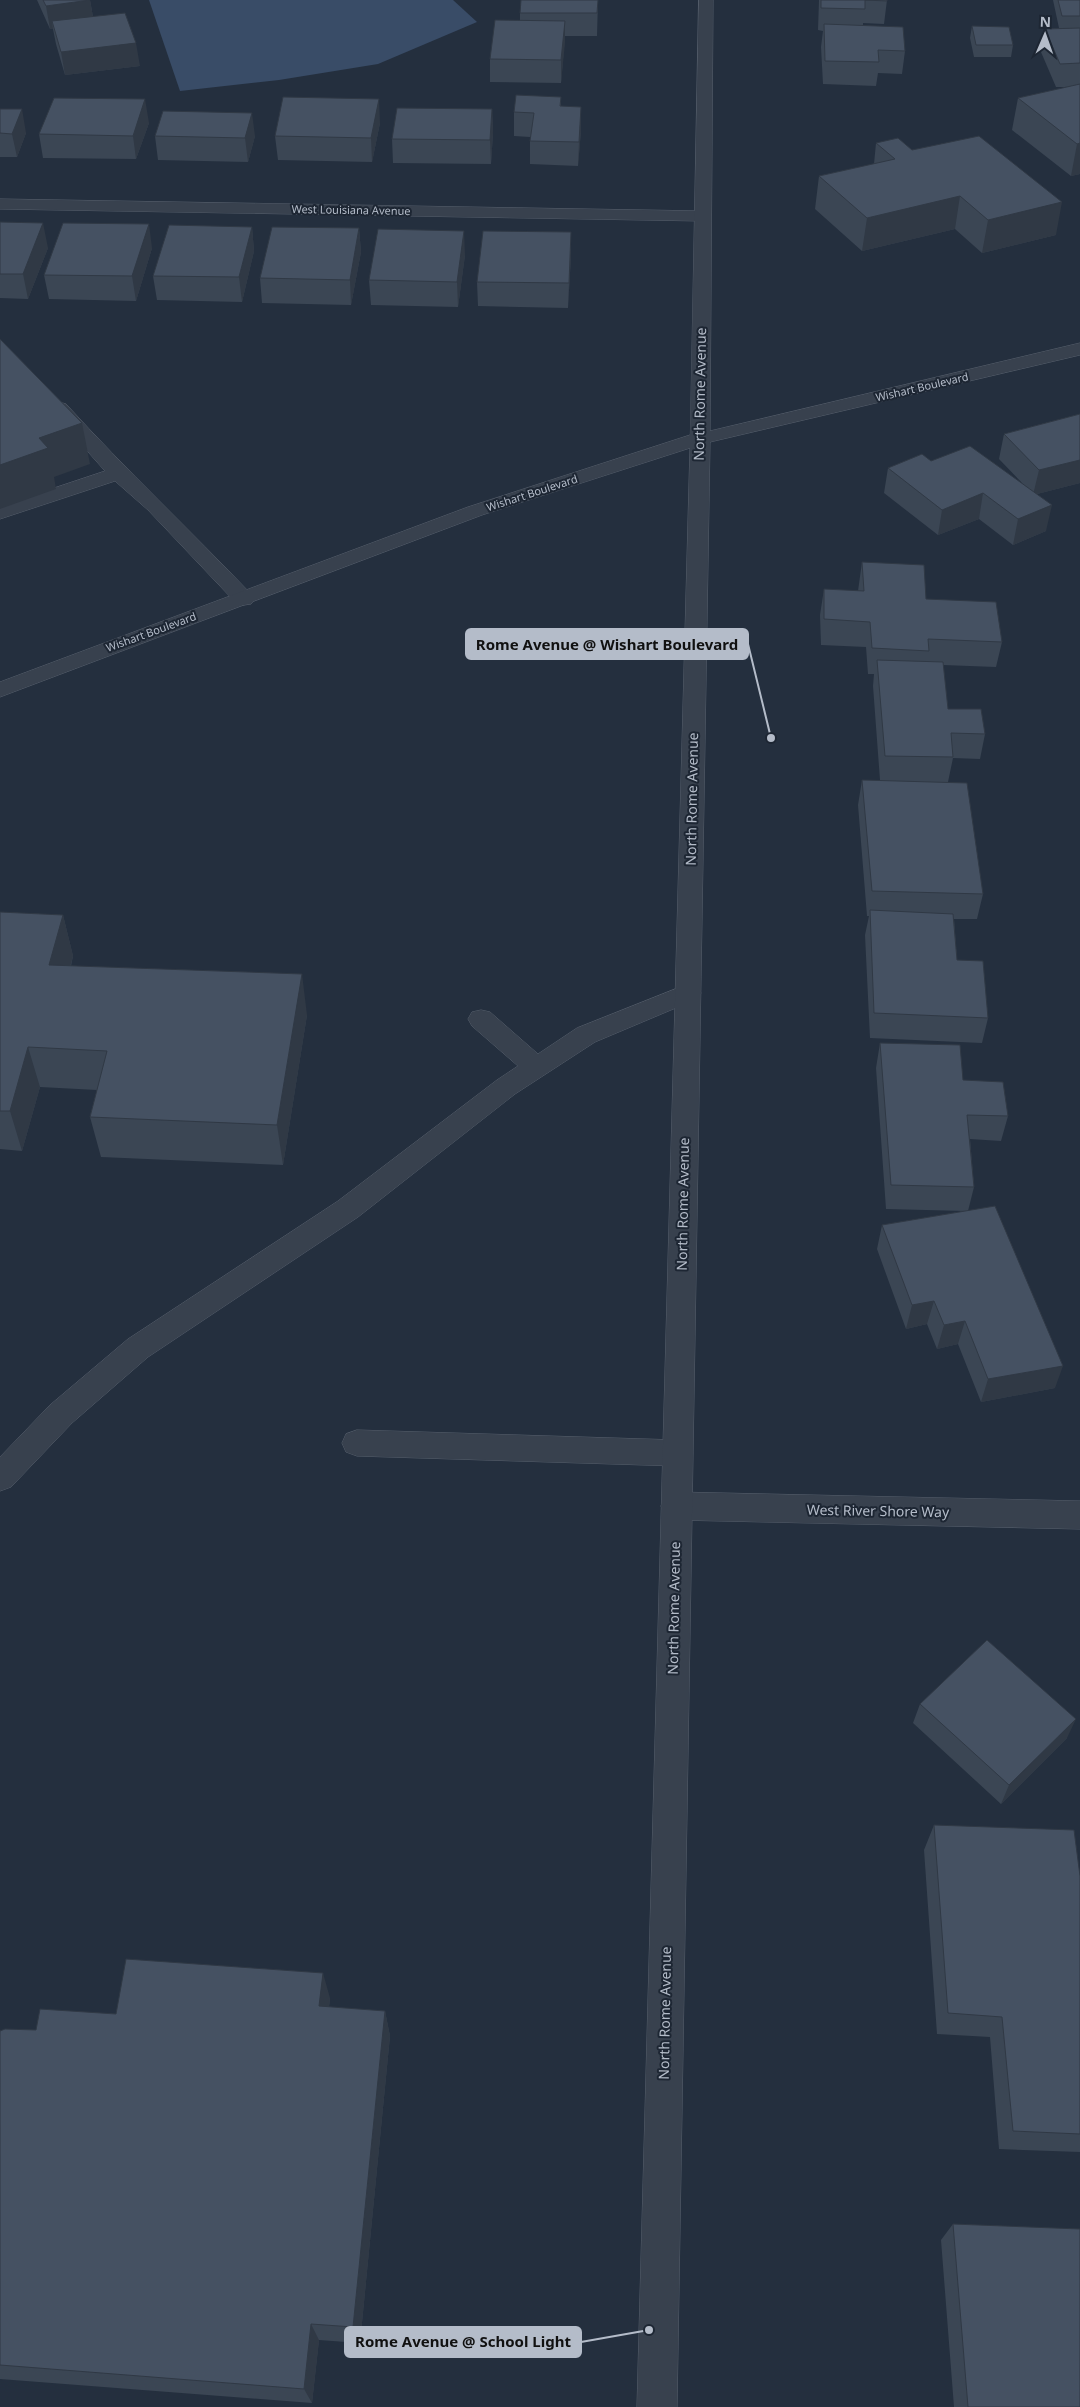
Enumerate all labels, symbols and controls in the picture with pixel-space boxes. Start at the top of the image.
north arrow [1020,10,1070,60]
text: N [1039,12,1051,31]
street label: West Louisiana Avenue [291,201,411,218]
street label: North Rome Avenue [689,327,710,461]
street label: Wishart Boulevard [874,369,970,405]
street label: Wishart Boulevard [484,471,579,514]
street label: Wishart Boulevard [104,608,198,655]
callout: Rome Avenue @ Wishart Boulevard [466,629,748,659]
text: Rome Avenue @ Wishart Boulevard [476,634,738,654]
street label: North Rome Avenue [681,732,702,866]
street label: North Rome Avenue [672,1137,693,1271]
street label: West River Shore Way [807,1500,950,1521]
street label: North Rome Avenue [663,1541,684,1675]
street label: North Rome Avenue [654,1946,675,2080]
callout: Rome Avenue @ School Light [345,2327,581,2357]
text: Rome Avenue @ School Light [355,2331,571,2351]

